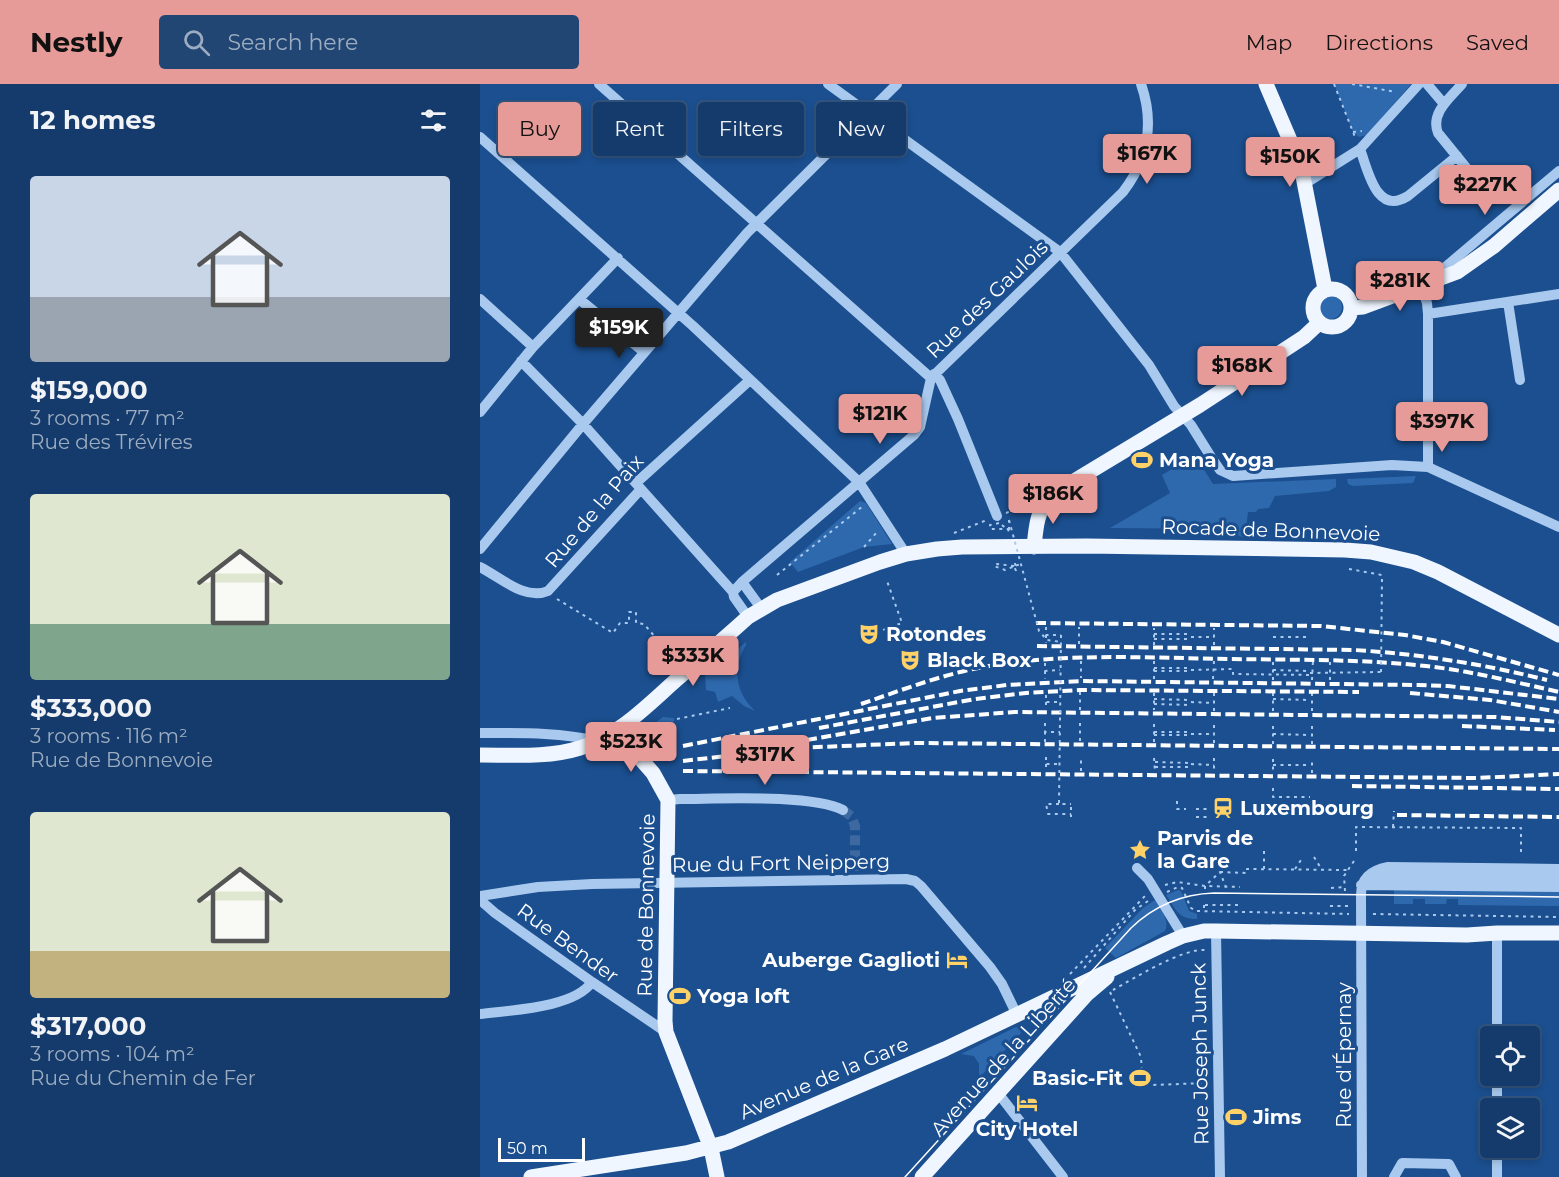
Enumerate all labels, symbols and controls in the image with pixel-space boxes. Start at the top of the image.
search box [159,15,579,69]
text: Nestly [30,25,123,59]
icon: search [180,26,213,59]
text: Search here [228,29,358,56]
text: Map [1246,30,1292,55]
text: Directions [1325,30,1433,55]
text: Saved [1466,30,1529,55]
chip: Buy [498,102,581,156]
chip: Rent [593,102,686,156]
chip: Filters [698,102,804,156]
chip: New [816,102,906,156]
text: 12 homes [30,104,156,136]
icon: filters [417,104,450,137]
pin: $167K [1105,134,1189,185]
pin: $150K [1248,137,1332,188]
text: $167K [1117,141,1177,165]
text: $150K [1260,144,1320,168]
pin: $227K [1443,165,1527,216]
text: $227K [1453,172,1517,196]
icon: home [186,215,294,323]
street label: Rue des Gaulois [921,235,1053,363]
pin: $281K [1358,261,1442,312]
text: $281K [1370,268,1430,292]
pin: $159K [577,308,661,359]
text: $159K [589,315,649,339]
pin: $168K [1200,346,1284,397]
text: $168K [1211,353,1273,377]
text: $159,000 [30,374,148,406]
pin: $121K [838,394,922,445]
text: $121K [853,401,907,425]
pin: $397K [1400,402,1484,453]
text: 3 rooms · 77 m² [30,406,185,430]
text: $397K [1410,409,1474,433]
text: Rue des Trévires [30,430,193,454]
sports icon: Mana Yoga [1130,448,1154,472]
place label: Mana Yoga [1159,448,1274,472]
street label: Rue de la Paix [540,449,649,573]
pin: $186K [1011,474,1095,525]
text: $186K [1022,481,1084,505]
street label: Rocade de Bonnevoie [1161,514,1381,546]
icon: home [186,533,294,641]
theatre icon: Rotondes [857,622,881,646]
place label: Rotondes [886,622,987,646]
pin: $333K [651,636,735,687]
text: $333K [662,643,724,667]
theatre icon: Black Box [898,648,922,672]
place label: Black Box [927,648,1031,672]
text: $333,000 [30,692,152,724]
pin: $523K [589,722,673,773]
text: 3 rooms · 116 m² [30,724,188,748]
text: $523K [600,729,663,753]
pin: $317K [723,735,807,786]
text: $317K [735,742,795,766]
text: Rue de Bonnevoie [30,748,213,772]
station icon: Luxembourg [1211,796,1235,820]
place label: Luxembourg [1240,796,1374,820]
street label: Rue de Bonnevoie [632,813,660,997]
place label: Parvis de la Gare [1157,826,1253,873]
place icon: Parvis de la Gare [1128,838,1152,862]
street label: Rue du Fort Neipperg [672,849,890,877]
icon: home [186,851,294,959]
street label: Rue Bender [513,898,623,988]
place label: Auberge Gaglioti [761,948,940,972]
hotel icon: Auberge Gaglioti [945,948,969,972]
street label: Rue Joseph Junck [1186,963,1214,1145]
street label: Avenue de la Liberté [926,973,1080,1141]
street label: Rue d'Épernay [1332,982,1356,1128]
sports icon: Yoga loft [668,984,692,1008]
place label: Yoga loft [696,984,790,1008]
text: $317,000 [30,1010,146,1042]
map controls [1480,1026,1540,1158]
button: locate [1480,1026,1540,1086]
street label: Avenue de la Gare [736,1032,912,1124]
text: 3 rooms · 104 m² [30,1042,195,1066]
text: Rue du Chemin de Fer [30,1066,256,1090]
place label: Basic-Fit [1032,1066,1123,1090]
sports icon: Basic-Fit [1128,1066,1152,1090]
hotel icon: City Hotel [1015,1091,1039,1115]
button: layers [1480,1098,1540,1158]
sports icon: Jims [1224,1105,1248,1129]
place label: Jims [1252,1105,1302,1129]
place label: City Hotel [976,1117,1078,1141]
scale bar [498,1135,585,1162]
text: 50 m [507,1139,548,1158]

